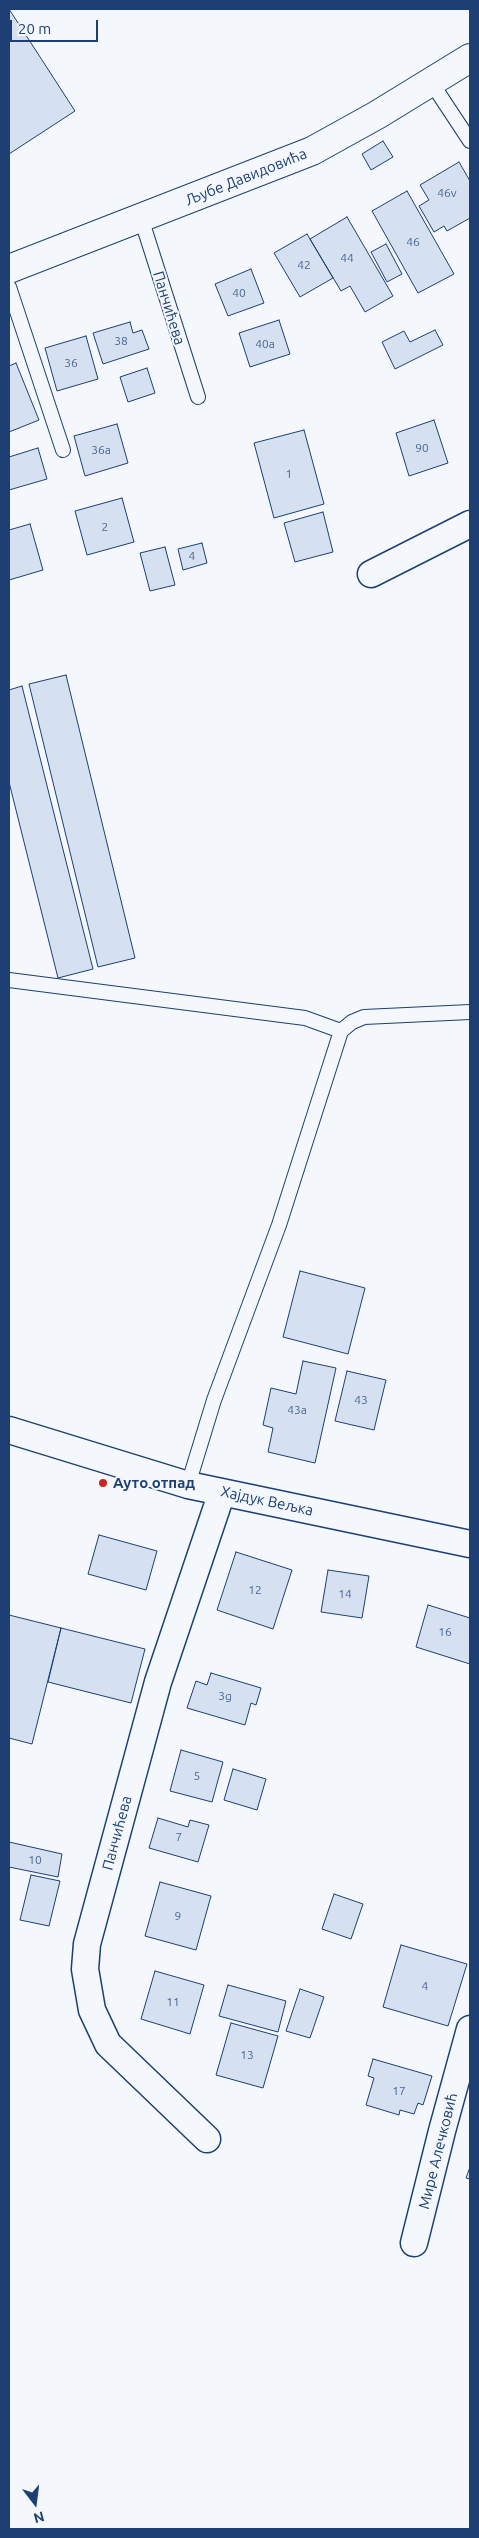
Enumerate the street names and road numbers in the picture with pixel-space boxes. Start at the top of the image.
street label: Љубе Давидовића [183,144,309,210]
street label: Панчићева [149,269,189,347]
street label: Хајдук Вељка [219,1482,315,1520]
street label: Панчићева [98,1794,136,1872]
street label: Мире Алечковић [415,2091,461,2211]

